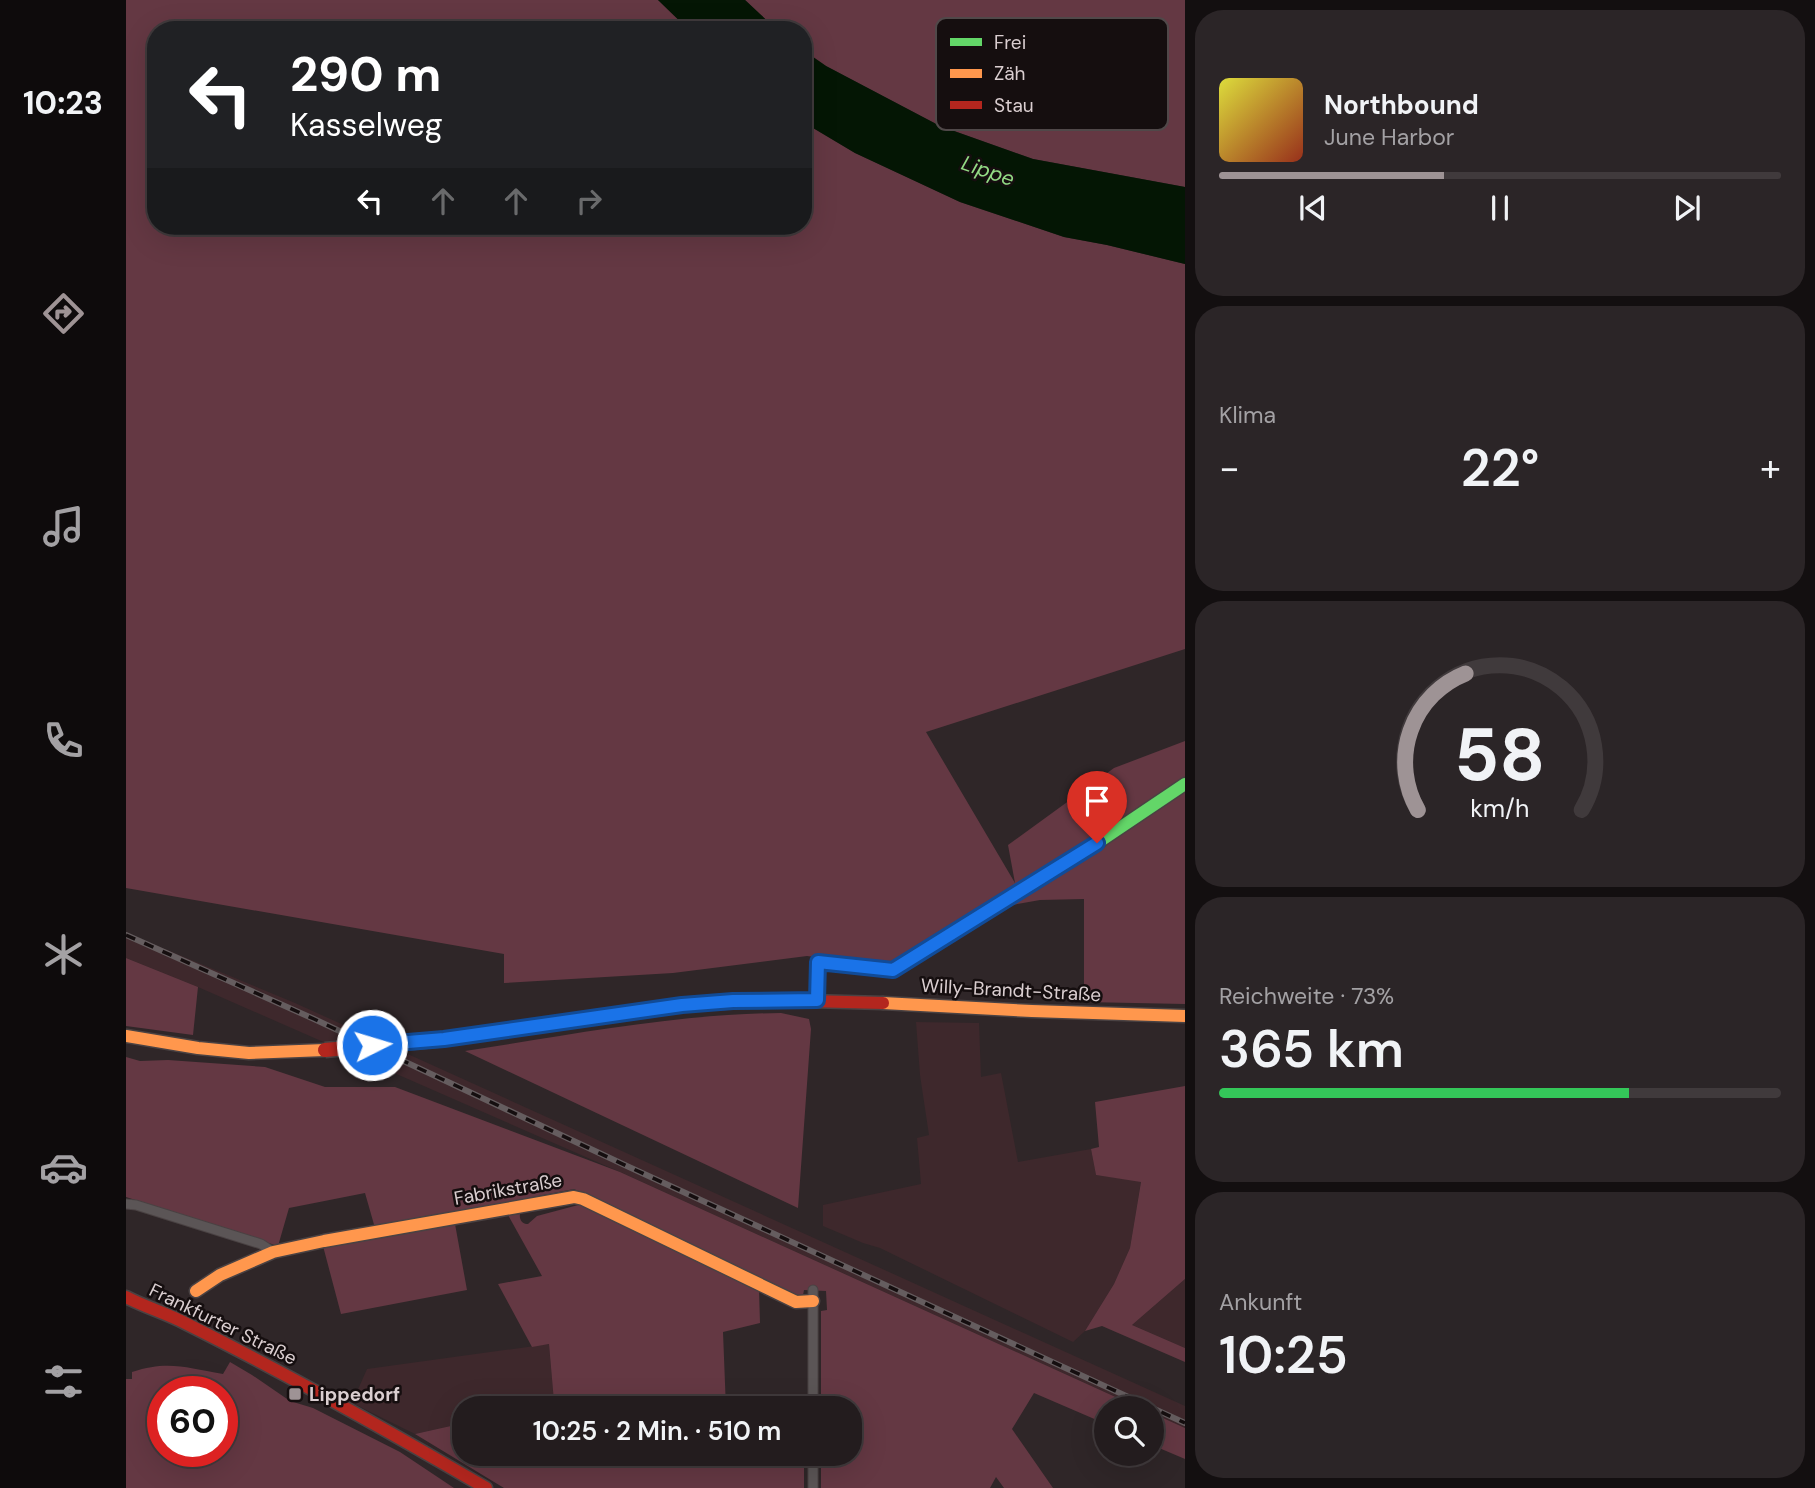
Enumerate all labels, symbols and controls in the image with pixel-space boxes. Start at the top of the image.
legend [936,18,1168,130]
text: Frei [994,30,1026,55]
text: 290 m [290,42,441,106]
icon: left [175,49,266,140]
text: Zäh [994,61,1026,86]
text: 10:23 [23,82,103,124]
text: Northbound [1324,88,1479,122]
text: Stau [994,93,1034,118]
text: Kasselweg [290,104,443,146]
text: June Harbor [1324,122,1454,152]
water label: Lippe [958,149,1018,193]
icon: left [351,182,389,220]
icon: ahead [424,182,462,220]
icon: ahead [497,182,535,220]
icon: right [570,182,608,220]
icon: previous [1294,189,1332,227]
icon: pause [1481,189,1519,227]
icon: next [1668,189,1706,227]
icon: directions [39,289,88,338]
text: Klima [1219,400,1276,430]
text: 22° [1461,434,1539,502]
text: − [1219,443,1240,493]
text: + [1760,443,1781,493]
icon: music [39,502,88,551]
text: 58 [1454,708,1546,803]
icon: phone [39,716,88,765]
pin [1067,771,1127,843]
icon: arrive [1078,782,1116,820]
text: km/h [1470,792,1530,825]
icon: climate [39,930,88,979]
street label: Willy-Brandt-Straße [920,973,1102,1007]
text: Reichweite · 73% [1219,981,1394,1011]
position arrow [335,1008,409,1082]
text: 365 km [1219,1015,1404,1083]
icon: car [39,1143,88,1192]
street label: Fabrikstraße [452,1167,564,1211]
street label: Frankfurter Straße [145,1277,301,1371]
text: Ankunft [1219,1287,1302,1317]
text: 10:25 [1219,1321,1348,1389]
icon: filters [39,1357,88,1406]
speed limit sign: 60 [147,1376,238,1467]
place label: Lippedorf [309,1382,400,1407]
marker: Lippedorf [287,1386,303,1402]
map controls [1094,1396,1164,1466]
button: search [1094,1396,1164,1466]
text: 10:25 · 2 Min. · 510 m [533,1414,781,1448]

